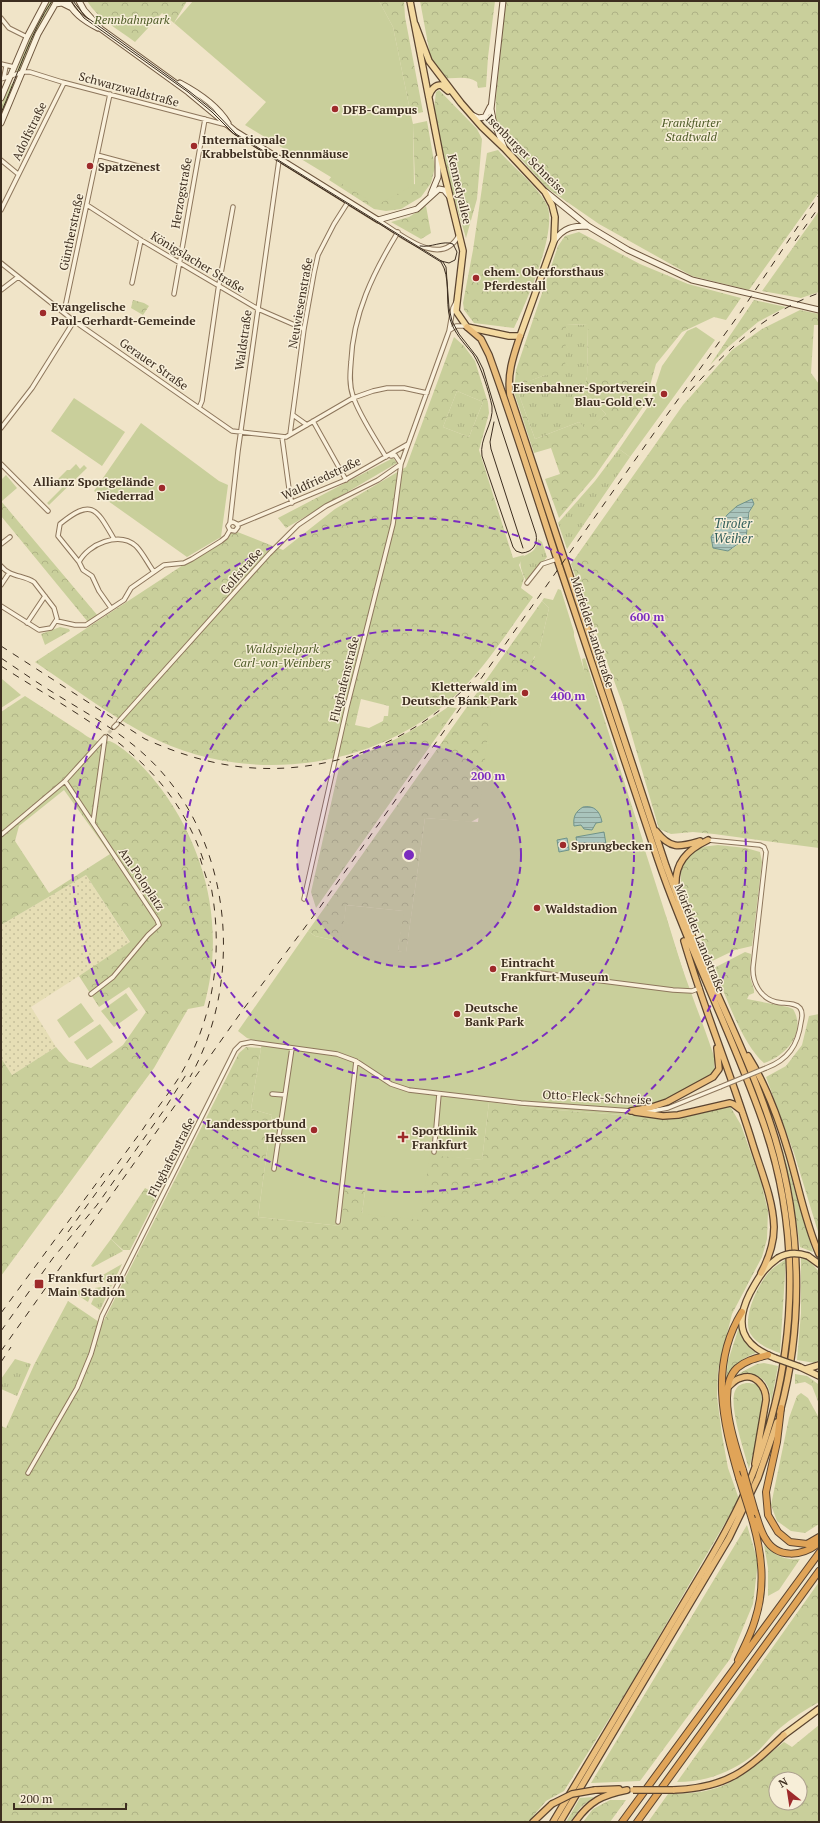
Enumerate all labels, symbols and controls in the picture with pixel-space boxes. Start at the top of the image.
park label: Rennbahnpark [93,12,170,27]
street label: Schwarzwaldstraße [77,68,181,110]
street label: Adolfstraße [8,99,50,163]
place label: DFB-Campus [343,102,418,117]
marker: DFB-Campus [330,104,340,114]
street label: Isenburger Schneise [483,111,569,197]
park label: Frankfurter Stadtwald [661,115,722,144]
place label: Internationale Krabbelstube Rennmäuse [202,132,349,161]
marker: Internationale Krabbelstube Rennmäuse [189,141,199,151]
street label: Kennedyallee [445,152,475,226]
street label: Herzogstraße [167,156,195,230]
place label: Spatzenest [98,159,160,174]
marker: Spatzenest [85,161,95,171]
street label: Güntherstraße [56,192,86,272]
street label: Königslacher Straße [148,228,248,296]
street label: Neuwiesenstraße [285,256,315,350]
place label: ehem. Oberforsthaus Pferdestall [484,264,604,293]
marker: ehem. Oberforsthaus Pferdestall [471,273,481,283]
place label: Evangelische Paul-Gerhardt-Gemeinde [51,299,196,328]
marker: Evangelische Paul-Gerhardt-Gemeinde [38,308,48,318]
street label: Waldstraße [231,309,255,371]
street label: Gerauer Straße [117,335,191,393]
place label: Eisenbahner-Sportverein Blau-Gold e.V. [513,380,656,409]
marker: Eisenbahner-Sportverein Blau-Gold e.V. [659,389,669,399]
street label: Waldfriedstraße [279,453,363,503]
place label: Allianz Sportgelände Niederrad [33,474,155,503]
marker: Allianz Sportgelände Niederrad [157,483,167,493]
water label: Tiroler Weiher [714,514,753,547]
street label: Golfstraße [217,545,265,597]
street label: Mörfelder Landstraße [568,575,618,689]
text: 600 m [630,609,664,624]
street label: Flughafenstraße [326,635,362,723]
park label: Waldspielpark Carl-von-Weinberg [233,641,332,670]
place label: Kletterwald im Deutsche Bank Park [402,679,517,708]
marker: Kletterwald im Deutsche Bank Park [520,688,530,698]
text: 400 m [551,688,585,703]
text: 200 m [471,768,505,783]
place label: Sprungbecken [571,838,653,853]
marker: Sprungbecken [558,840,568,850]
street label: Am Poloplatz [116,845,168,913]
centre of rings [402,848,416,862]
street label: Mörfelder Landstraße [671,881,729,995]
place label: Waldstadion [545,901,618,916]
marker: Waldstadion [532,903,542,913]
place label: Eintracht Frankfurt Museum [501,955,609,984]
marker: Eintracht Frankfurt Museum [488,964,498,974]
place label: Deutsche Bank Park [465,1000,524,1029]
marker: Deutsche Bank Park [452,1009,462,1019]
street label: Otto-Fleck-Schneise [542,1087,652,1107]
street label: Flughafenstraße [144,1115,198,1199]
place label: Landessportbund Hessen [206,1116,307,1145]
place label: Sportklinik Frankfurt [412,1123,477,1152]
marker: Landessportbund Hessen [309,1125,319,1135]
marker: Sportklinik Frankfurt [397,1131,409,1143]
place label: Frankfurt am Main Stadion [48,1270,125,1299]
marker: Frankfurt am Main Stadion [33,1278,45,1290]
north arrow [768,1771,808,1811]
text: N [776,1774,791,1790]
scale bar [14,1785,126,1811]
text: 200 m [20,1791,53,1806]

